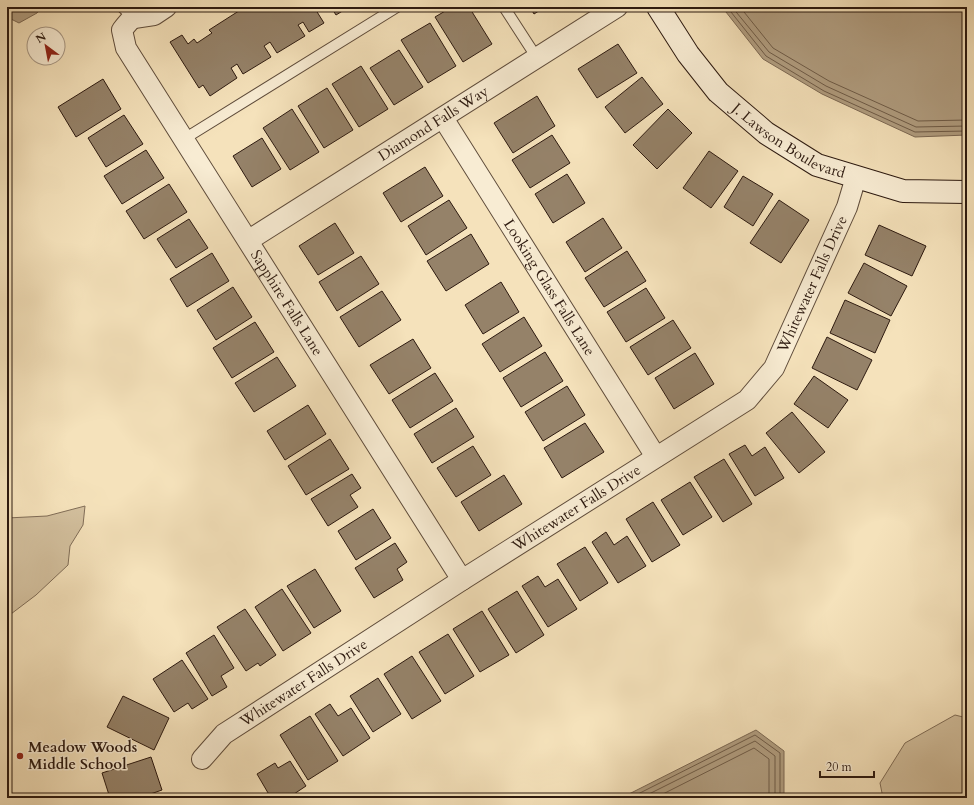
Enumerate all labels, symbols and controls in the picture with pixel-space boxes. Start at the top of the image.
north arrow [26,26,66,66]
text: N [33,29,49,47]
street label: Diamond Falls Way [374,81,492,166]
street label: J. Lawson Boulevard [726,97,848,183]
street label: Whitewater Falls Drive [772,212,852,357]
street label: Looking Glass Falls Lane [499,215,600,359]
street label: Sapphire Falls Lane [246,246,328,360]
street label: Whitewater Falls Drive [507,460,644,556]
street label: Whitewater Falls Drive [235,634,371,732]
place label: Meadow Woods Middle School [28,737,137,774]
marker: Meadow Woods Middle School [15,751,25,761]
scale bar [820,753,874,779]
text: 20 m [826,759,853,775]

